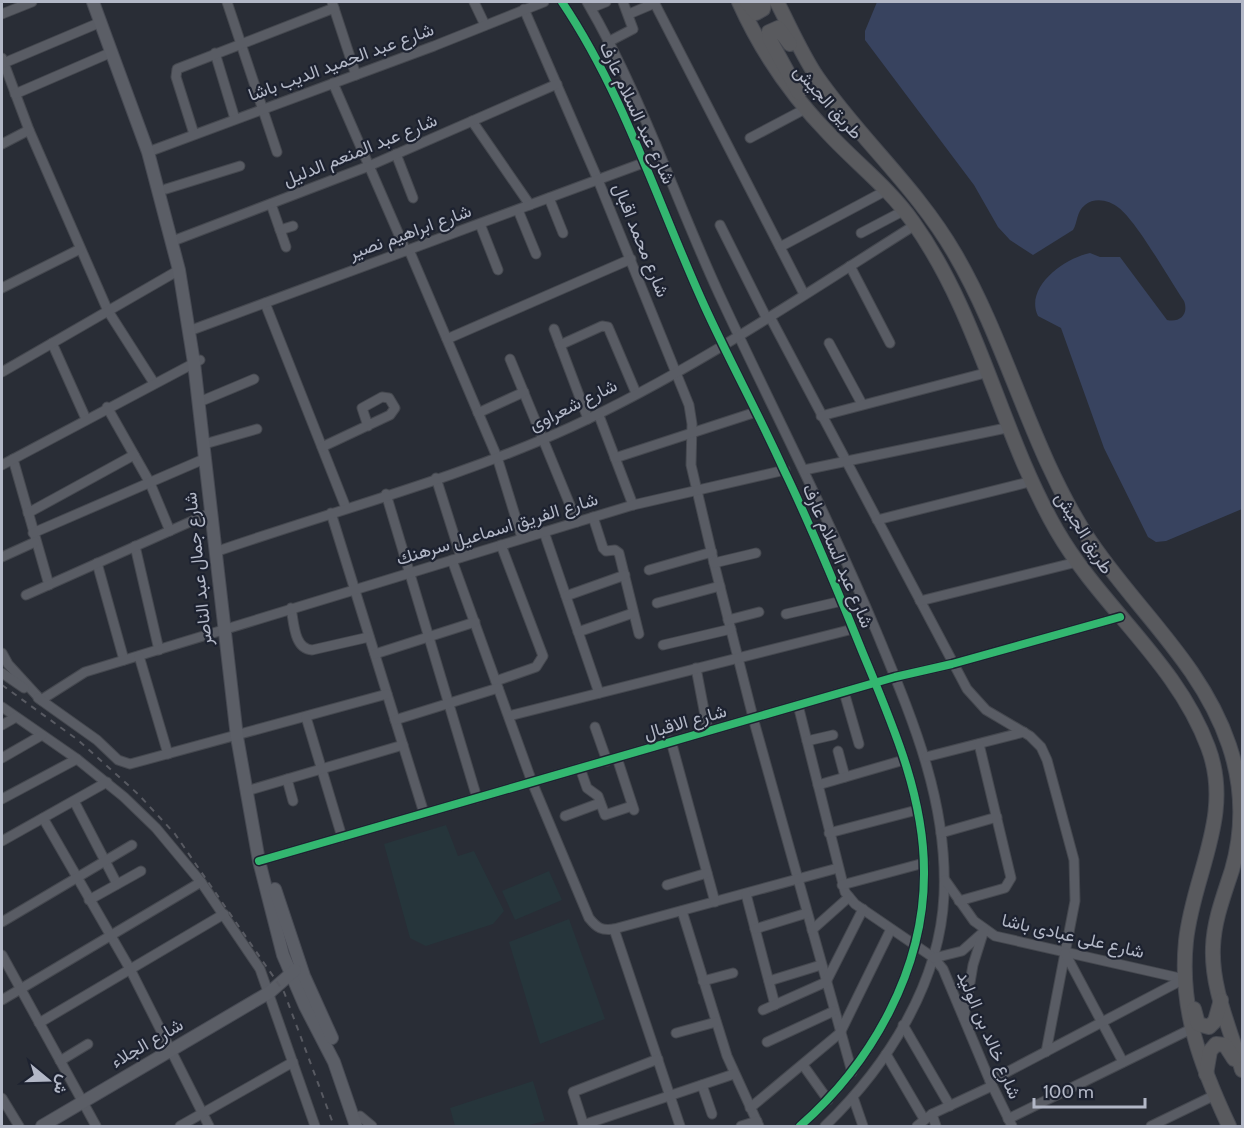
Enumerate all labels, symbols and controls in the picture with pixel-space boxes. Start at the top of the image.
street label: شارع عبد الحميد الديب باشا [245,18,437,107]
street label: شارع عبد السلام عارف [594,38,680,188]
street label: طريق الجيش [789,60,867,144]
street label: شارع عبد المنعم الدليل [280,109,441,192]
street label: شارع محمد اقبال [607,180,674,301]
street label: شارع ابراهيم نصير [345,200,475,266]
street label: شارع شعراوى [525,374,621,437]
street label: شارع عبد السلام عارف [797,481,878,632]
street label: شارع الفريق اسماعيل سرهنك [393,488,601,571]
street label: طريق الجيش [1050,488,1118,578]
street label: شارع جمال عبد الناصر [179,491,218,648]
street label: شارع الاقبال [641,700,729,745]
street label: شارع على عبادى باشا [999,909,1146,964]
street label: شارع خالد بن الوليد [951,968,1026,1103]
street label: شارع الجلاء [107,1013,188,1073]
north arrow [18,1050,78,1110]
scale bar [1034,1071,1145,1109]
text: ش [50,1073,74,1097]
text: 100 m [1043,1081,1094,1103]

